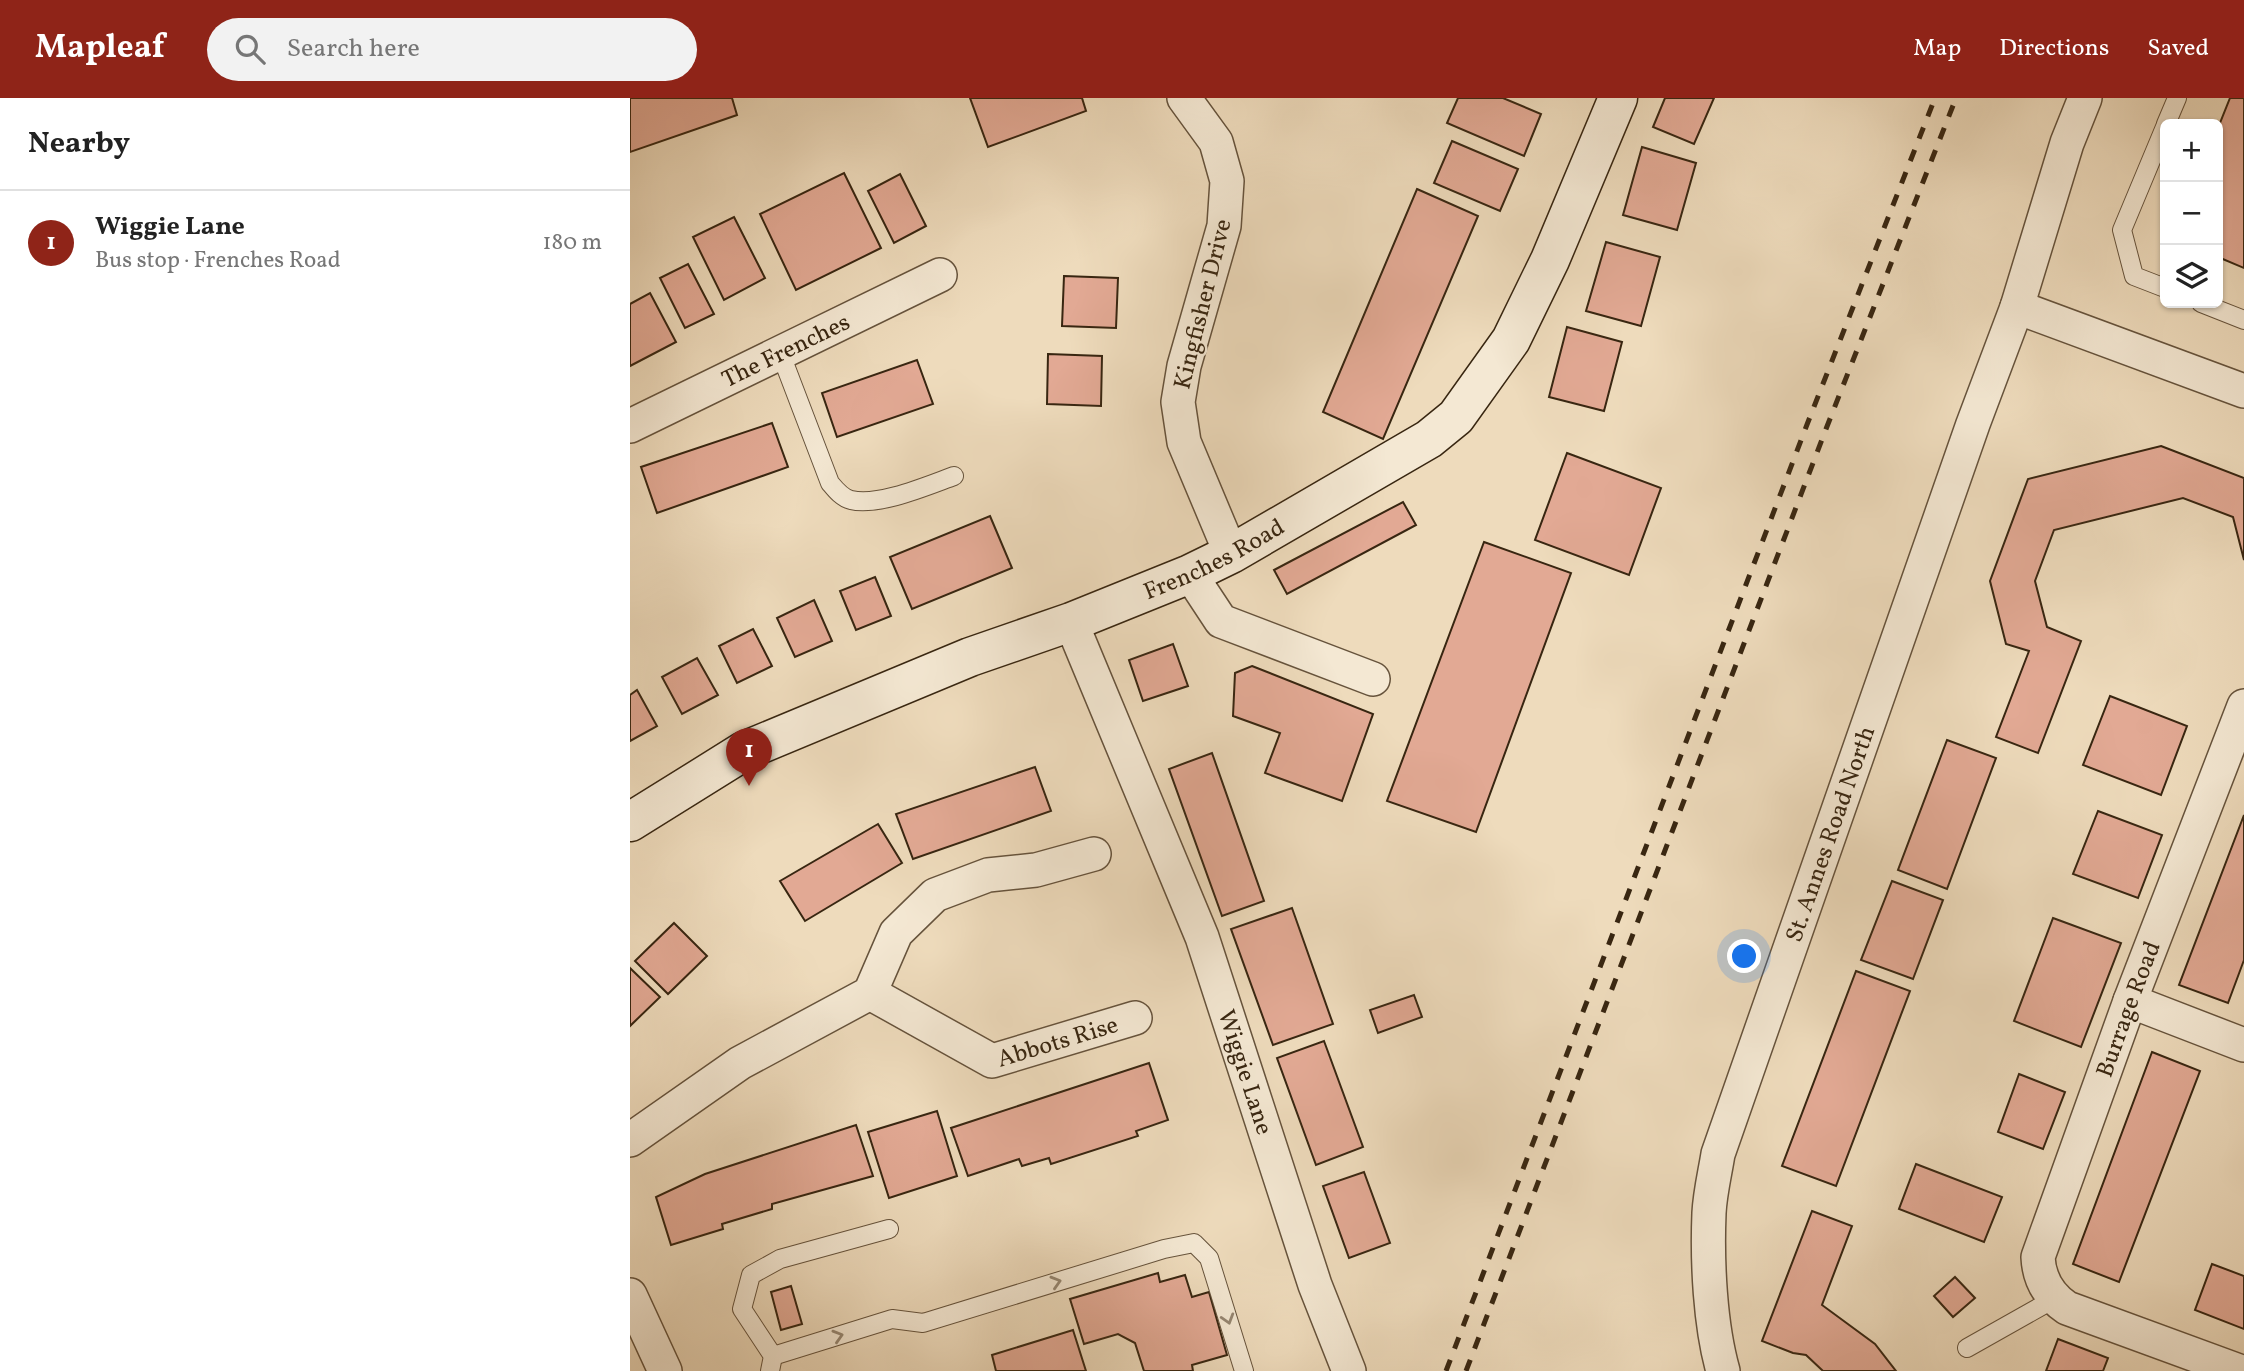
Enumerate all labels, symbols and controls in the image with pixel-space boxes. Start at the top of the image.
search box [207,18,697,81]
text: Mapleaf [35,26,165,72]
icon: search [231,30,269,68]
text: Search here [287,31,420,67]
text: Map [1913,32,1961,66]
text: Directions [1999,32,2109,66]
text: Saved [2147,32,2209,66]
map controls [2160,119,2223,308]
button: + [2160,119,2223,182]
text: Nearby [28,123,130,165]
button: − [2160,182,2223,245]
text: Wiggie Lane [95,209,245,245]
street label: Kingfisher Drive [1166,216,1242,393]
text: 1 [46,227,56,259]
text: 180 m [543,227,602,259]
text: Bus stop · Frenches Road [95,245,341,277]
button: layers [2160,245,2223,308]
street label: The Frenches [717,306,856,398]
street label: Frenches Road [1139,511,1292,610]
street label: St. Annes Road North [1778,722,1885,947]
pin: 1 [726,728,772,786]
street label: Burrage Road [2089,936,2171,1083]
your location [1727,939,1761,973]
street label: Wiggie Lane [1208,1006,1280,1139]
street label: Abbots Rise [993,1009,1123,1077]
one-way arrow [1050,1276,1062,1291]
one-way arrow [1219,1312,1234,1324]
one-way arrow [832,1329,844,1344]

